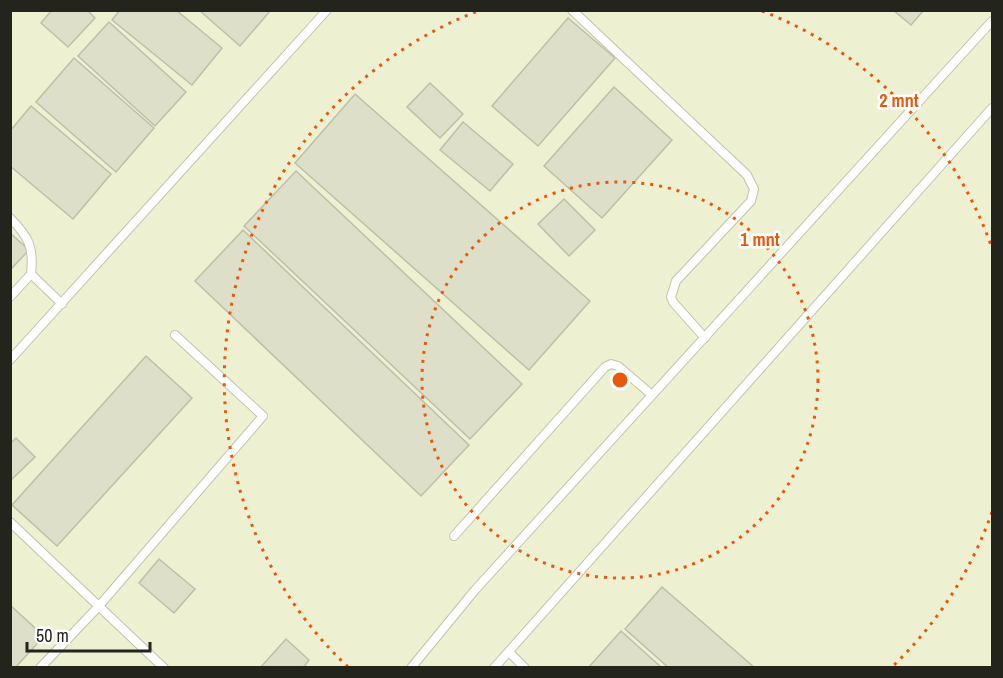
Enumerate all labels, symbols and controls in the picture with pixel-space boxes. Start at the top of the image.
text: 2 mnt [879,88,919,113]
text: 1 mnt [740,227,780,252]
centre of rings [610,370,630,390]
scale bar [27,615,150,653]
text: 50 m [36,623,69,648]

